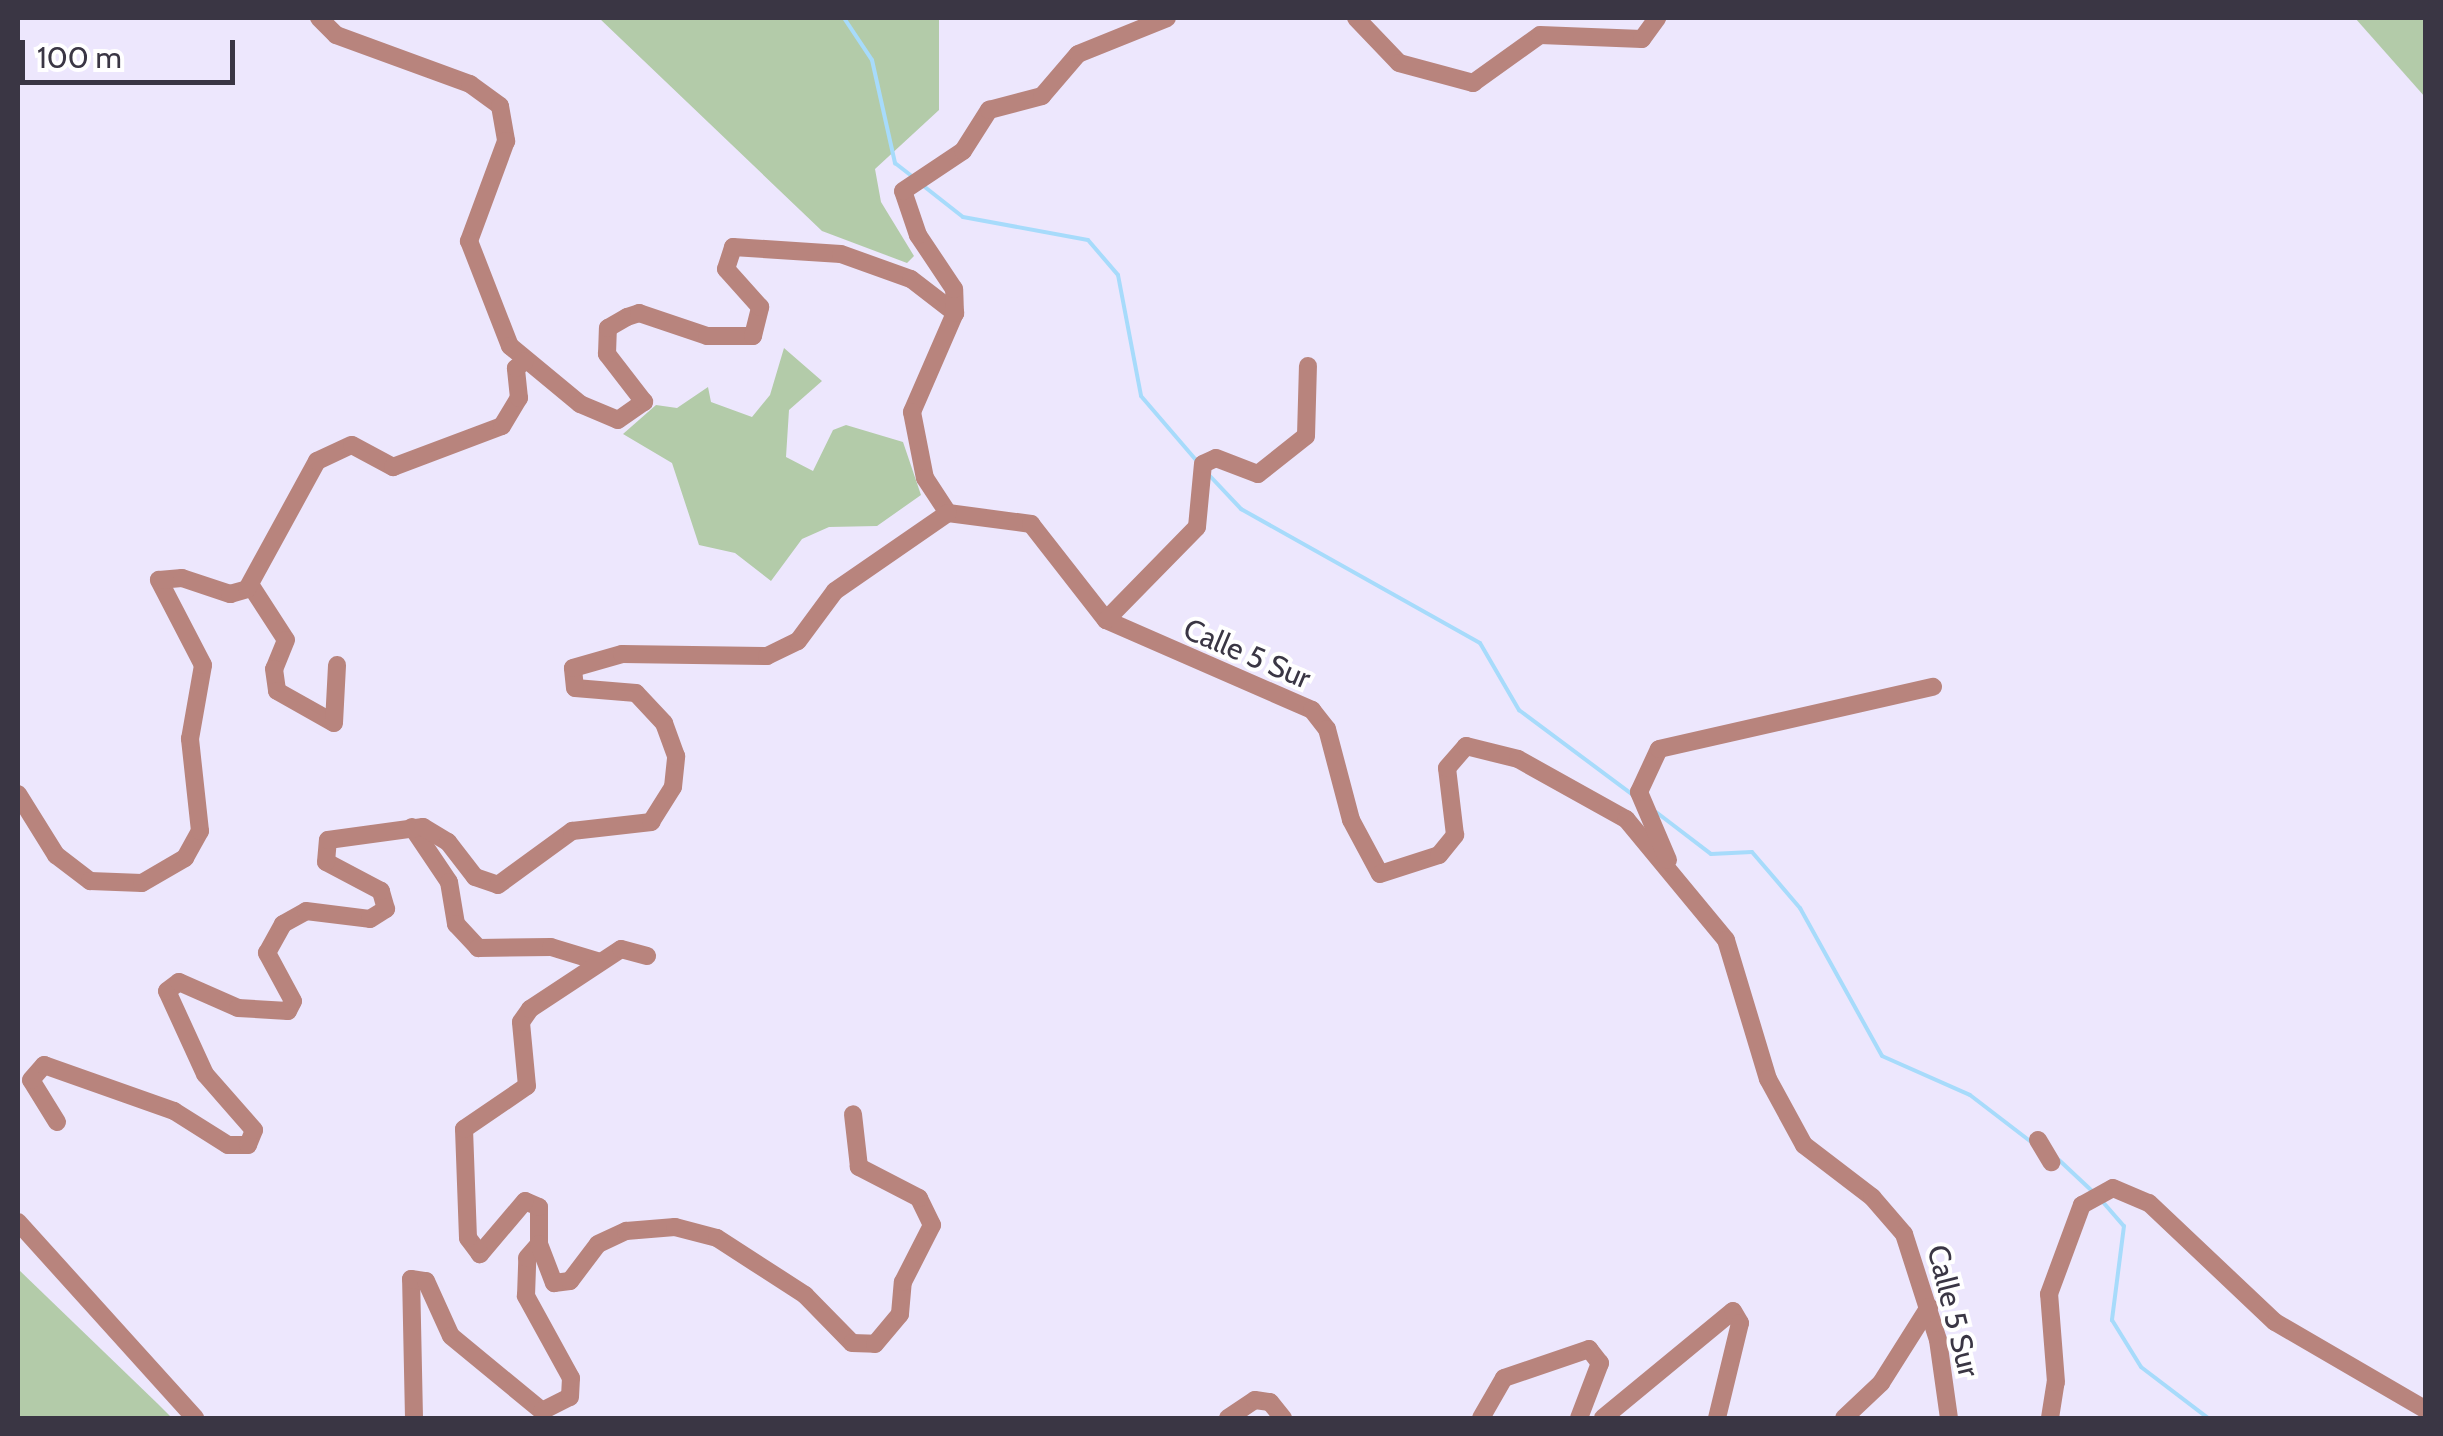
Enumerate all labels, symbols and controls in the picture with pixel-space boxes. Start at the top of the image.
scale bar [25,20,240,82]
text: 100 m [37,39,122,76]
street label: Calle 5 Sur [1178,611,1316,697]
street label: Calle 5 Sur [1919,1241,1987,1381]

